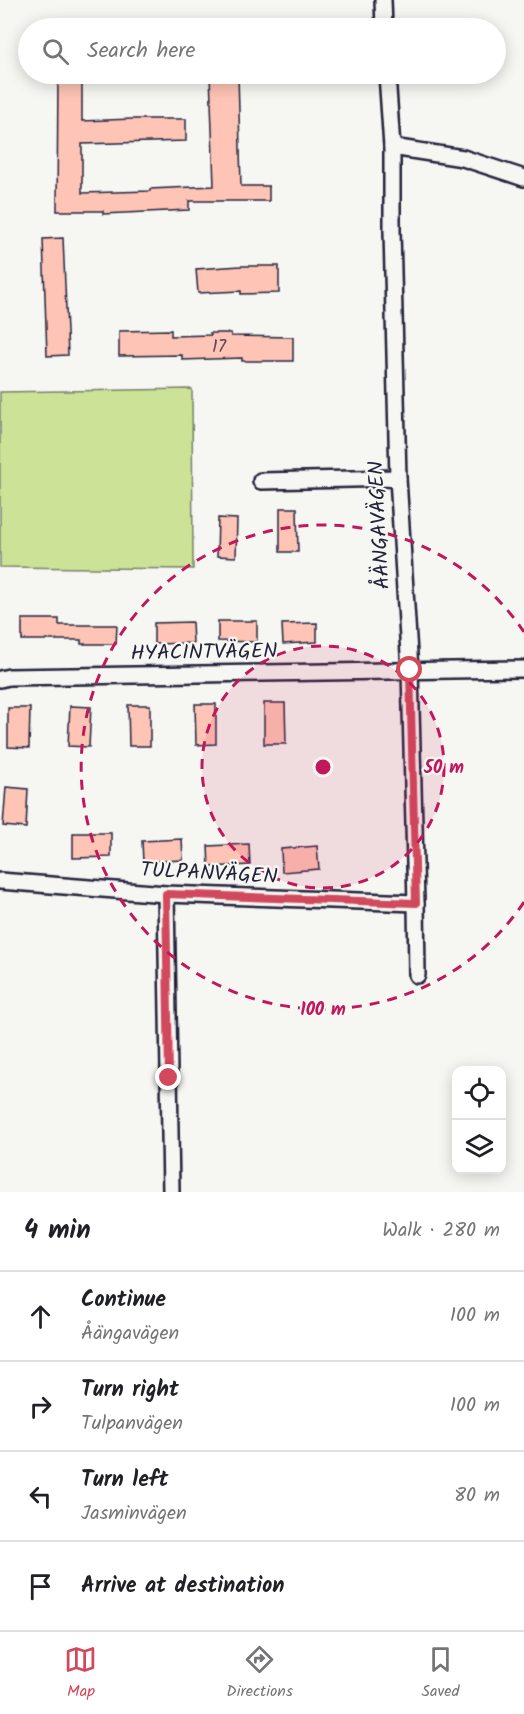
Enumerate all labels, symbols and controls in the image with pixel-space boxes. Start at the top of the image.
search box [18,18,506,84]
text: Search here [87,34,195,69]
icon: search [39,35,72,68]
house number: 17 [212,333,227,362]
street label: ÅÄNGAVÄGEN [360,460,400,590]
street label: HYACINTVÄGEN [130,635,278,671]
route start [396,656,422,682]
text: 50 m [423,754,464,783]
centre of rings [313,757,333,777]
street label: TULPANVÄGEN [140,854,278,894]
text: 100 m [300,996,346,1025]
route end [155,1064,181,1090]
map controls [452,1066,506,1174]
button: locate [452,1066,506,1120]
button: layers [452,1120,506,1174]
text: 4 min [24,1210,91,1252]
text: Walk · 280 m [382,1215,500,1247]
text: Continue [81,1283,166,1318]
icon: ahead [24,1300,57,1333]
text: 100 m [450,1300,500,1332]
text: Åängavägen [81,1318,179,1350]
text: Turn right [81,1373,179,1408]
icon: right [24,1390,57,1423]
text: 100 m [450,1390,500,1422]
text: Tulpanvägen [81,1408,183,1440]
text: Turn left [81,1463,168,1498]
icon: left [24,1480,57,1513]
text: 80 m [454,1480,500,1512]
text: Jasminvägen [81,1498,187,1530]
text: Arrive at destination [81,1569,284,1604]
icon: arrive [24,1570,57,1603]
tab: Map [64,1643,97,1704]
tab: Directions [226,1643,293,1704]
tab: Saved [422,1643,460,1704]

